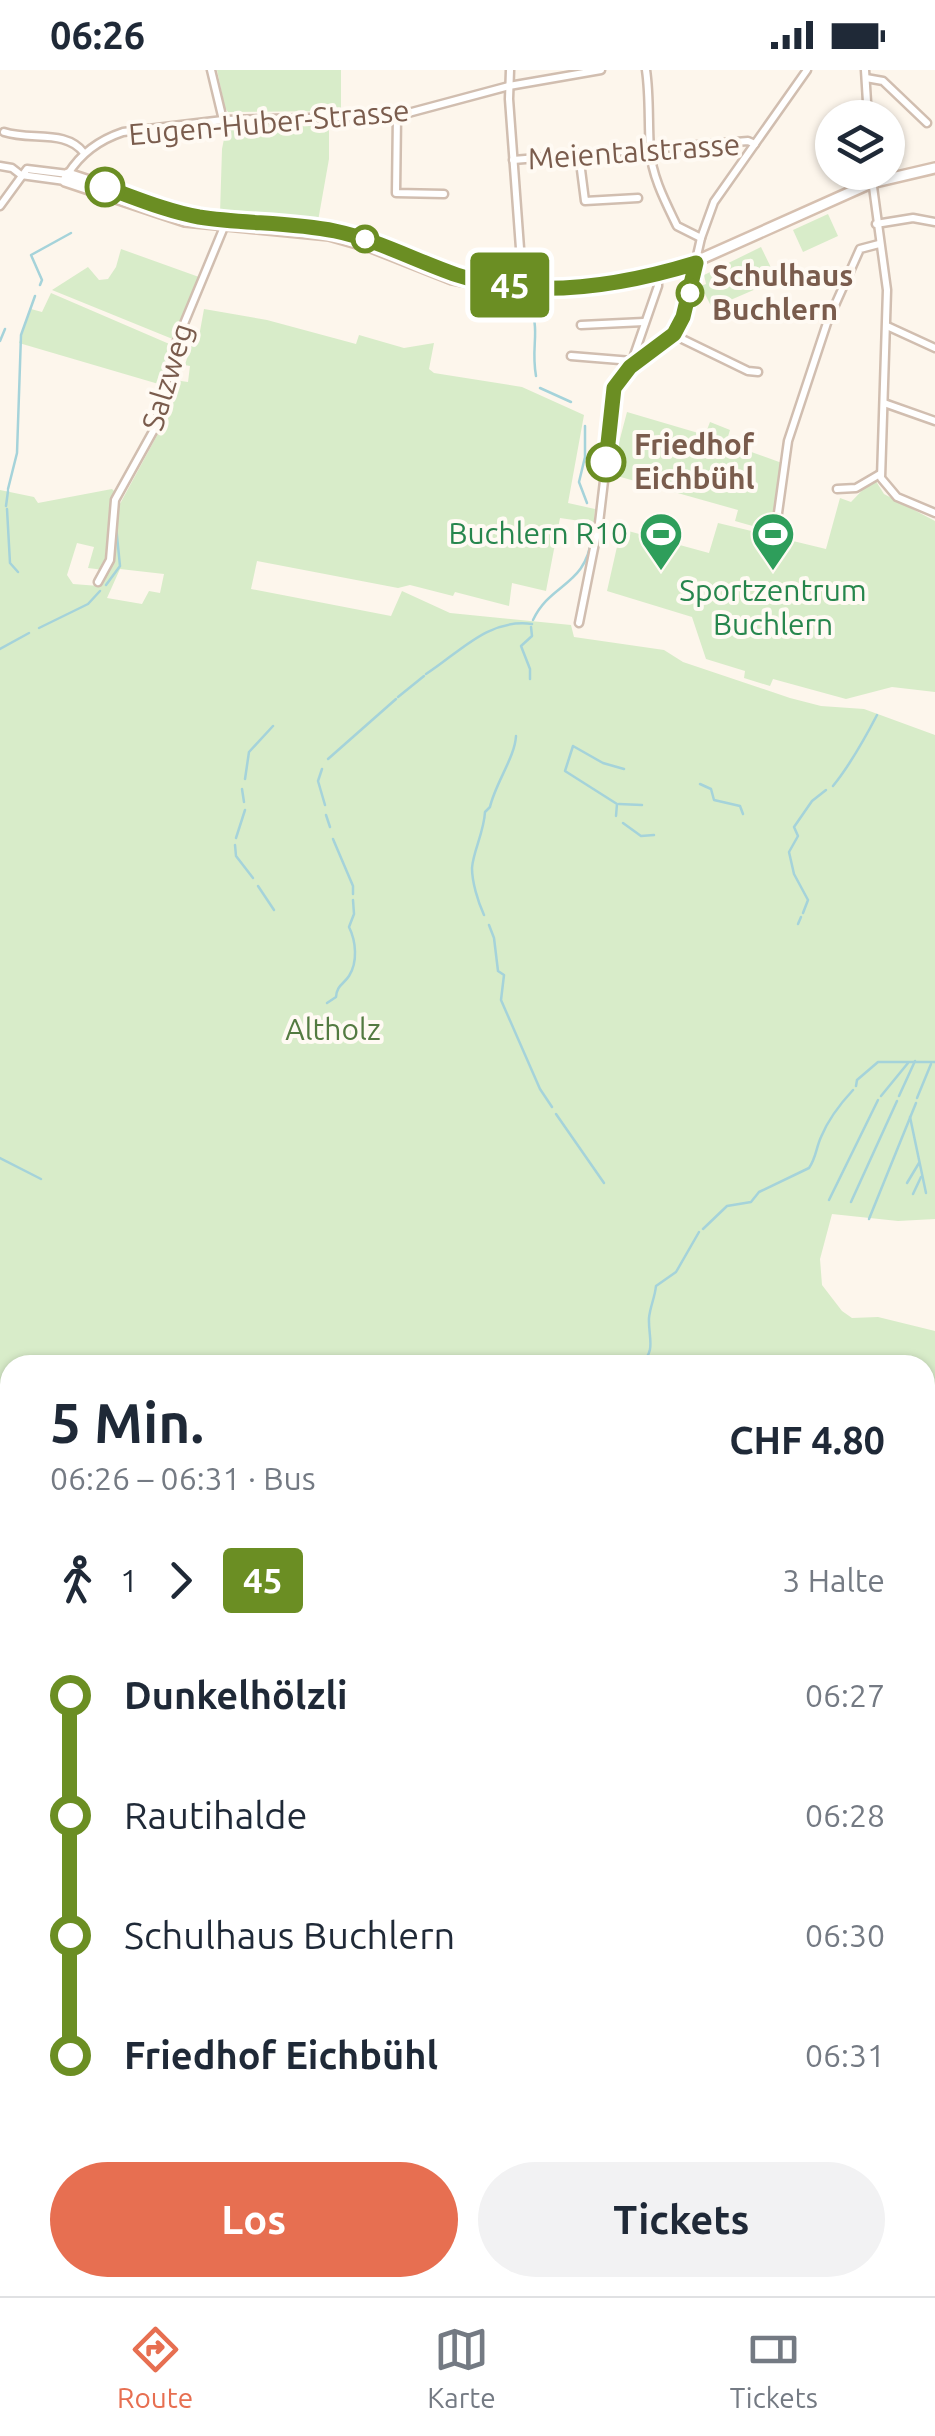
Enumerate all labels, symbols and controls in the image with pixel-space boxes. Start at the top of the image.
text: 06:26 [50,14,145,56]
street label: Eugen-Huber-Strasse [127,93,411,151]
map controls [815,100,905,190]
button: layers [815,100,905,190]
street label: Meientalstrasse [527,127,741,175]
unlabelled marker [86,168,124,206]
unlabelled marker [352,226,378,252]
line badge: 45 [465,252,555,318]
place label: Schulhaus Buchlern [712,258,854,326]
text: 45 [490,265,530,305]
marker: Schulhaus Buchlern [677,280,703,306]
street label: Salzweg [135,319,199,434]
place label: Friedhof Eichbühl [634,427,755,495]
marker: Friedhof Eichbühl [587,443,625,481]
sports icon: Buchlern R10 [638,511,684,572]
sports icon: Sportzentrum Buchlern [750,511,796,572]
place label: Buchlern R10 [448,516,628,550]
place label: Sportzentrum Buchlern [679,573,867,641]
park label: Altholz [285,1012,381,1046]
text: 5 Min. [50,1392,204,1453]
text: CHF 4.80 [729,1419,885,1461]
text: 06:26 – 06:31 · Bus [50,1460,316,1496]
icon: walk [50,1553,105,1608]
icon: forward [153,1553,208,1608]
text: 45 [243,1560,283,1600]
text: 1 [120,1562,138,1598]
text: 3 Halte [782,1562,885,1598]
text: Dunkelhölzli [124,1674,347,1716]
text: 06:27 [805,1677,885,1713]
text: Rautihalde [124,1794,307,1836]
text: 06:28 [805,1797,885,1833]
text: Schulhaus Buchlern [124,1914,455,1956]
text: 06:30 [805,1917,885,1953]
text: Friedhof Eichbühl [124,2034,438,2076]
text: 06:31 [805,2037,885,2073]
button: Los [50,2162,458,2277]
button: Tickets [478,2162,885,2277]
tab: Route [117,2322,193,2413]
tab: Karte [427,2322,496,2413]
tab: Tickets [730,2322,818,2413]

